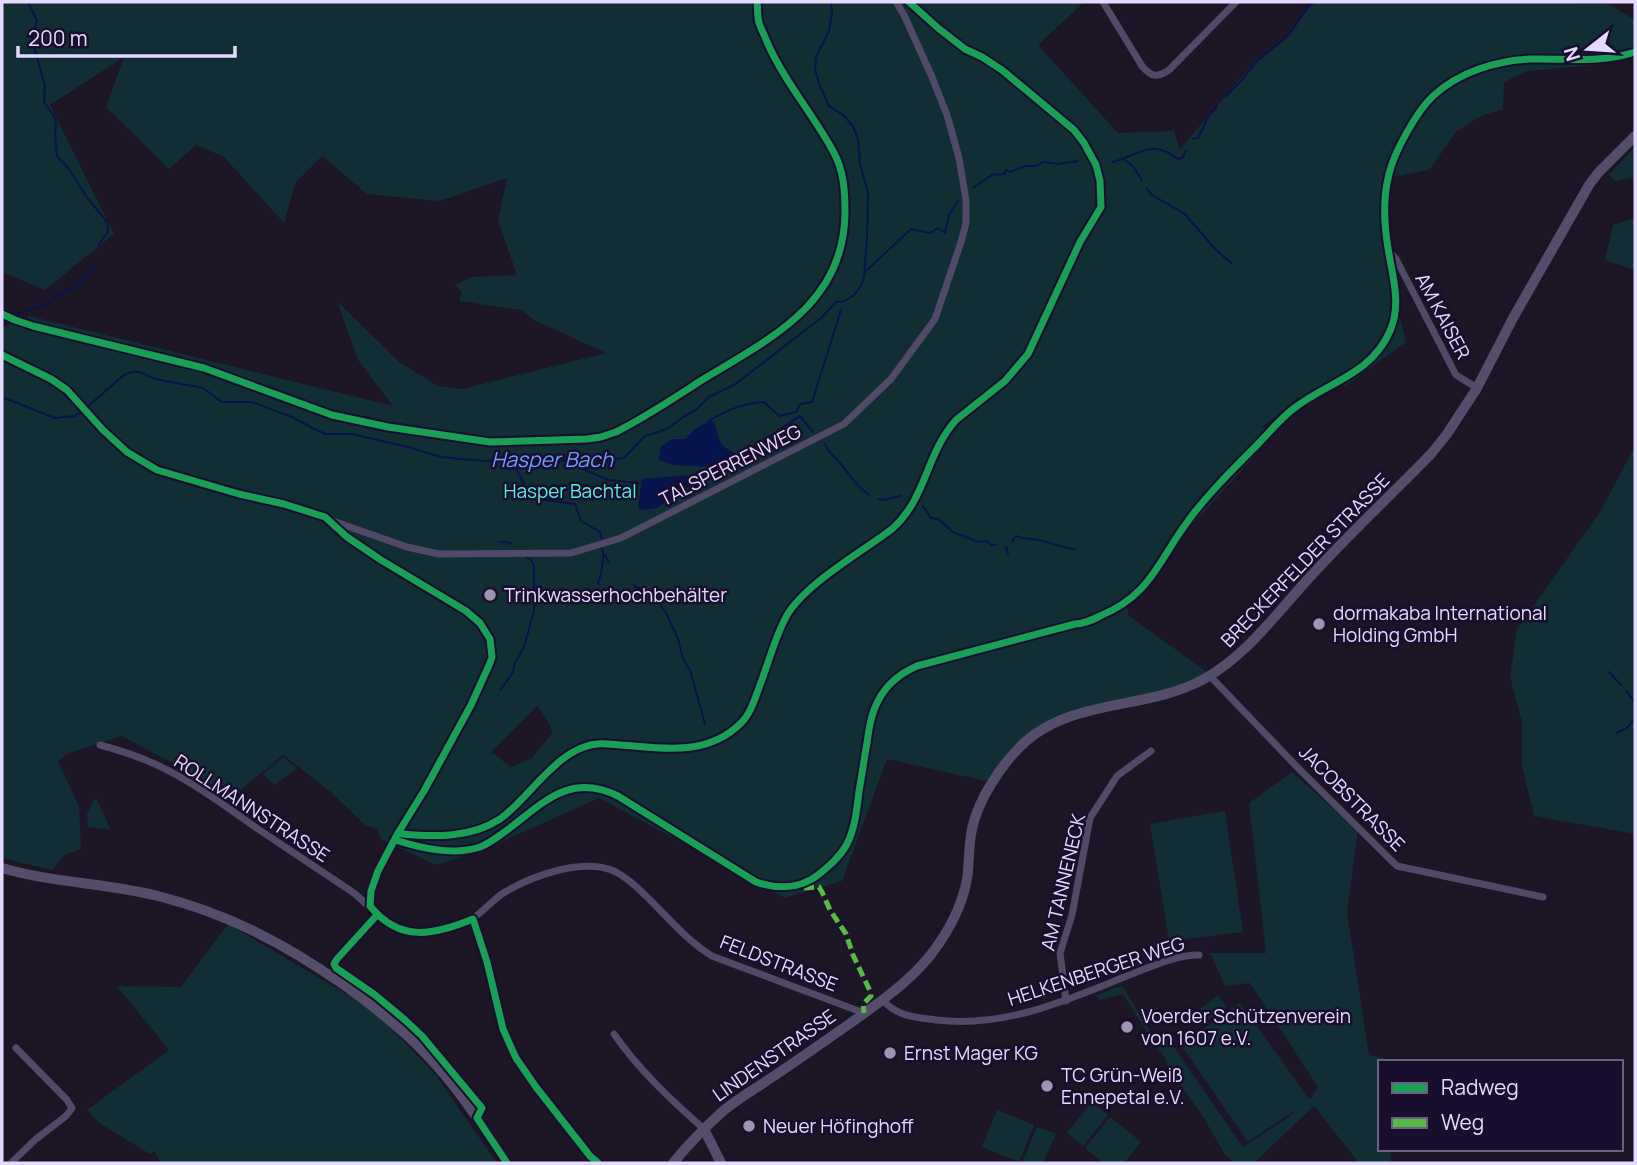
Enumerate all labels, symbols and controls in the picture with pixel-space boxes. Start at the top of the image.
scale bar [18,14,234,58]
north arrow [1553,14,1623,84]
text: 200 m [28,24,88,52]
text: N [1557,44,1586,64]
street label: AM KAISER [1409,268,1477,364]
street label: TALSPERRENWEG [655,418,805,512]
water label: Hasper Bach [491,445,615,473]
street label: BRECKERFELDER STRASSE [1215,467,1395,653]
park label: Hasper Bachtal [503,478,637,504]
place label: Trinkwasserhochbehälter [504,582,727,608]
marker: Trinkwasserhochbehälter [482,587,498,603]
place label: dormakaba International Holding GmbH [1333,600,1547,648]
marker: dormakaba International Holding GmbH [1311,616,1327,632]
street label: JACOBSTRASSE [1293,739,1411,857]
street label: ROLLMANNSTRASSE [169,748,335,868]
street label: AM TANNENECK [1035,810,1092,953]
street label: FELDSTRASSE [716,929,842,997]
street label: HELKENBERGER WEG [1004,930,1188,1012]
street label: LINDENSTRASSE [707,1003,841,1107]
place label: Voerder Schützenverein von 1607 e.V. [1141,1003,1351,1051]
marker: Voerder Schützenverein von 1607 e.V. [1119,1019,1135,1035]
place label: Ernst Mager KG [904,1040,1038,1066]
marker: Ernst Mager KG [882,1045,898,1061]
legend [1378,1060,1623,1151]
place label: TC Grün-Weiß Ennepetal e.V. [1061,1062,1185,1110]
text: Radweg [1441,1073,1519,1101]
marker: TC Grün-Weiß Ennepetal e.V. [1039,1078,1055,1094]
text: Weg [1441,1108,1484,1136]
place label: Neuer Höfinghoff [763,1113,914,1139]
marker: Neuer Höfinghoff [741,1118,757,1134]

